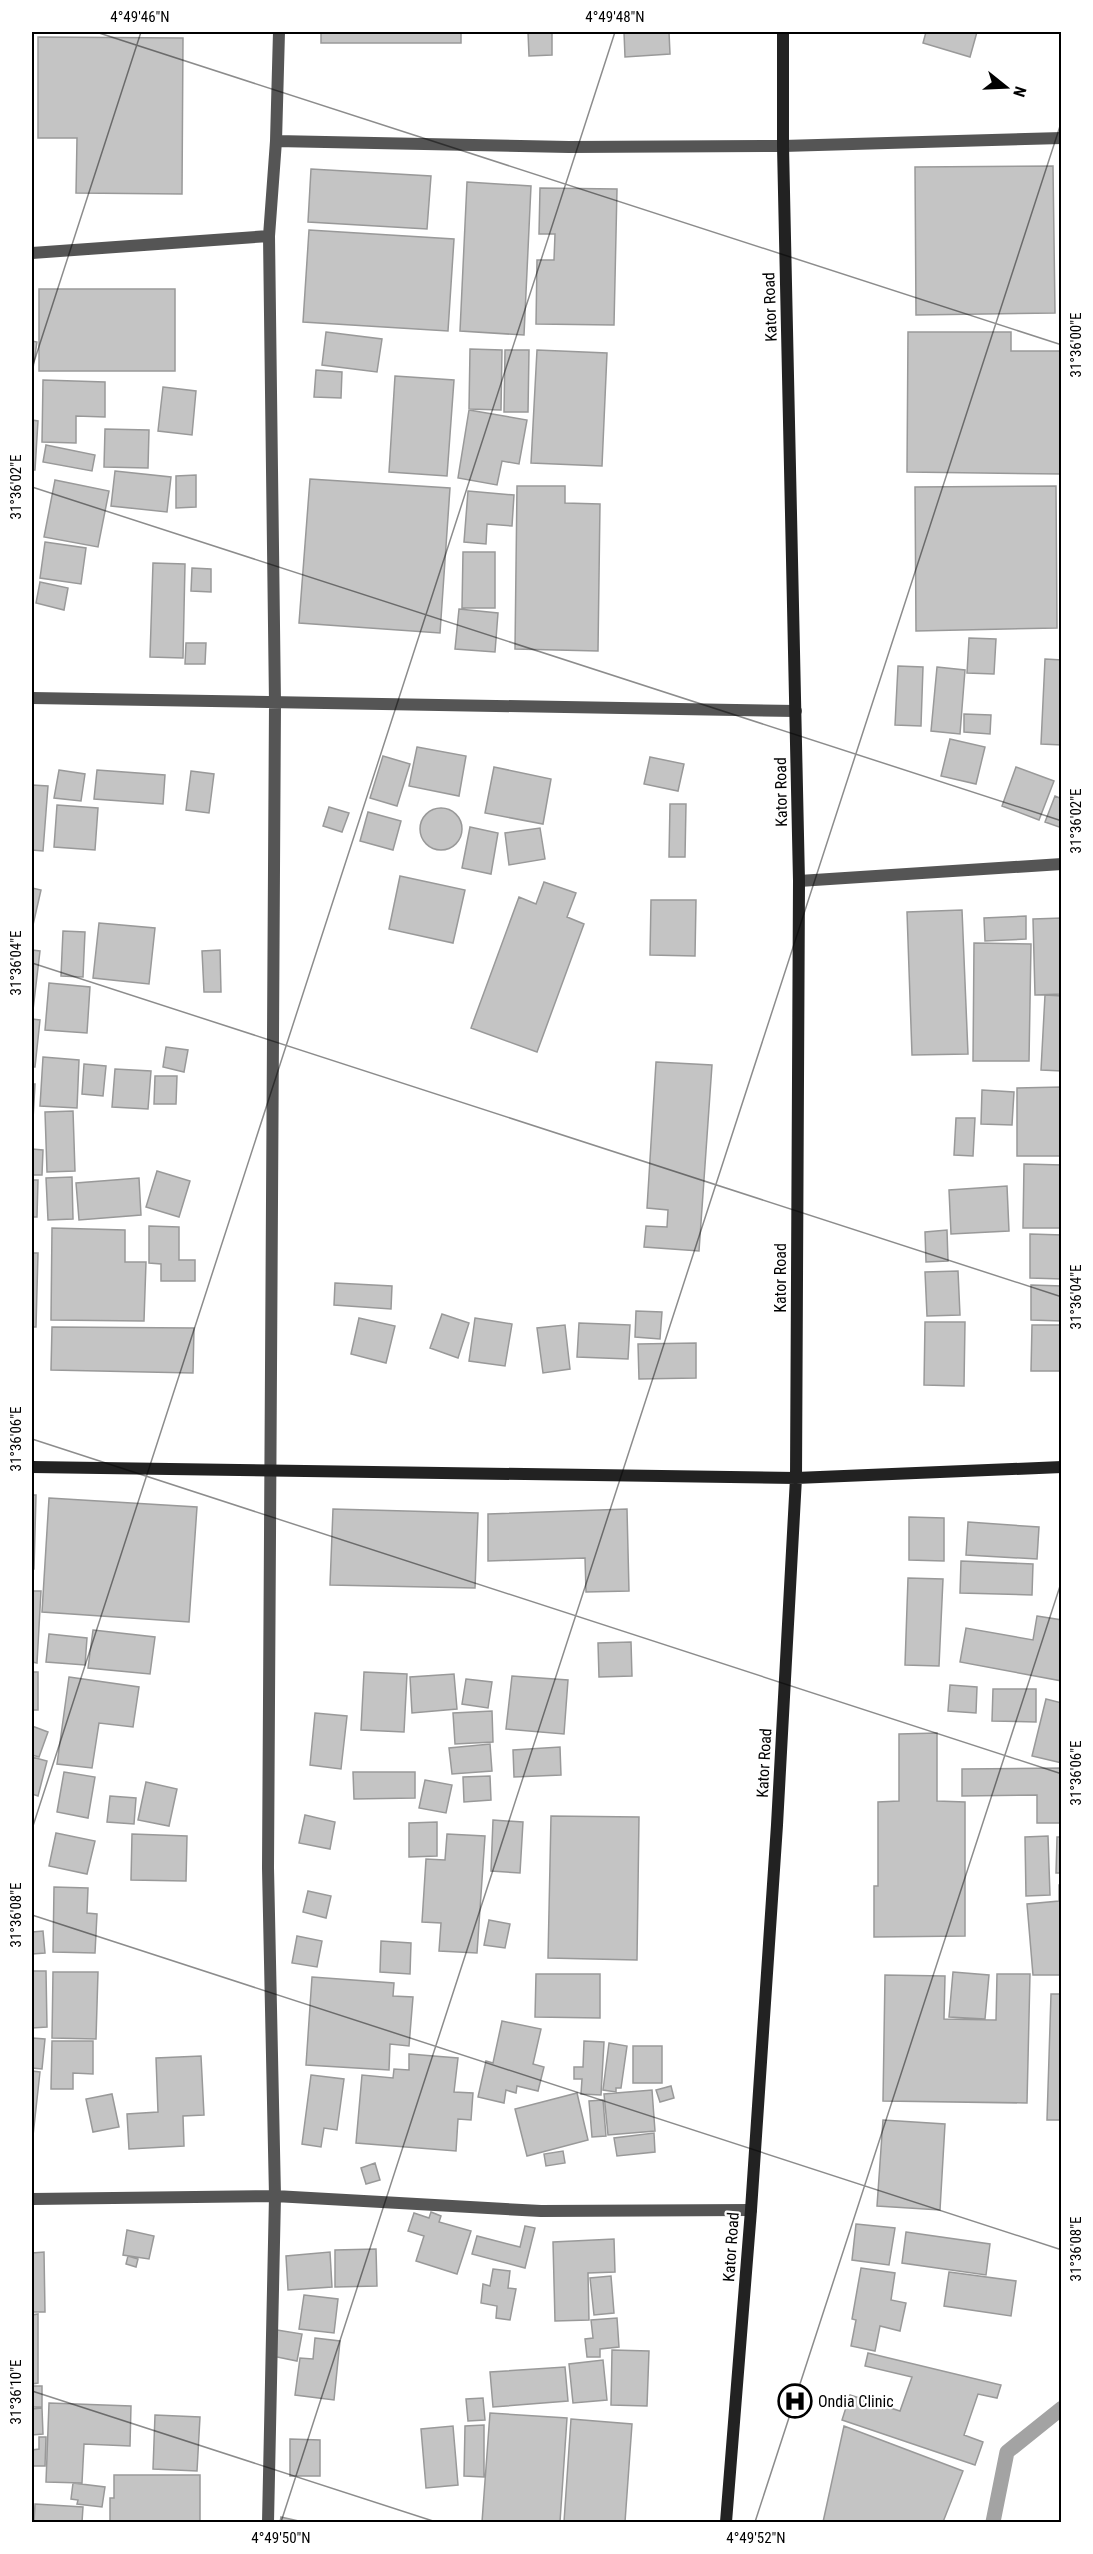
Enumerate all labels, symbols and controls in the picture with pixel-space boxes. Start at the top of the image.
text: 4°49'46"N [110,8,170,26]
text: 4°49'48"N [585,8,645,26]
north arrow [976,57,1036,117]
text: N [1009,84,1030,99]
street label: Kator Road [759,272,781,342]
text: 31°36'00"E [1067,313,1085,377]
text: 31°36'02"E [7,455,25,519]
street label: Kator Road [771,757,791,827]
text: 31°36'02"E [1067,789,1085,853]
text: 31°36'04"E [7,931,25,995]
street label: Kator Road [771,1243,790,1313]
text: 31°36'04"E [1067,1265,1085,1329]
text: 31°36'06"E [7,1407,25,1471]
street label: Kator Road [753,1728,775,1798]
text: 31°36'06"E [1067,1741,1085,1805]
text: 31°36'08"E [7,1883,25,1947]
street label: Kator Road [719,2212,743,2282]
text: 31°36'08"E [1067,2217,1085,2281]
text: 31°36'10"E [7,2360,25,2424]
hospital icon: Ondia Clinic [777,2383,813,2419]
place label: Ondia Clinic [818,2392,894,2411]
text: 4°49'50"N [251,2529,311,2547]
text: 4°49'52"N [726,2529,786,2547]

